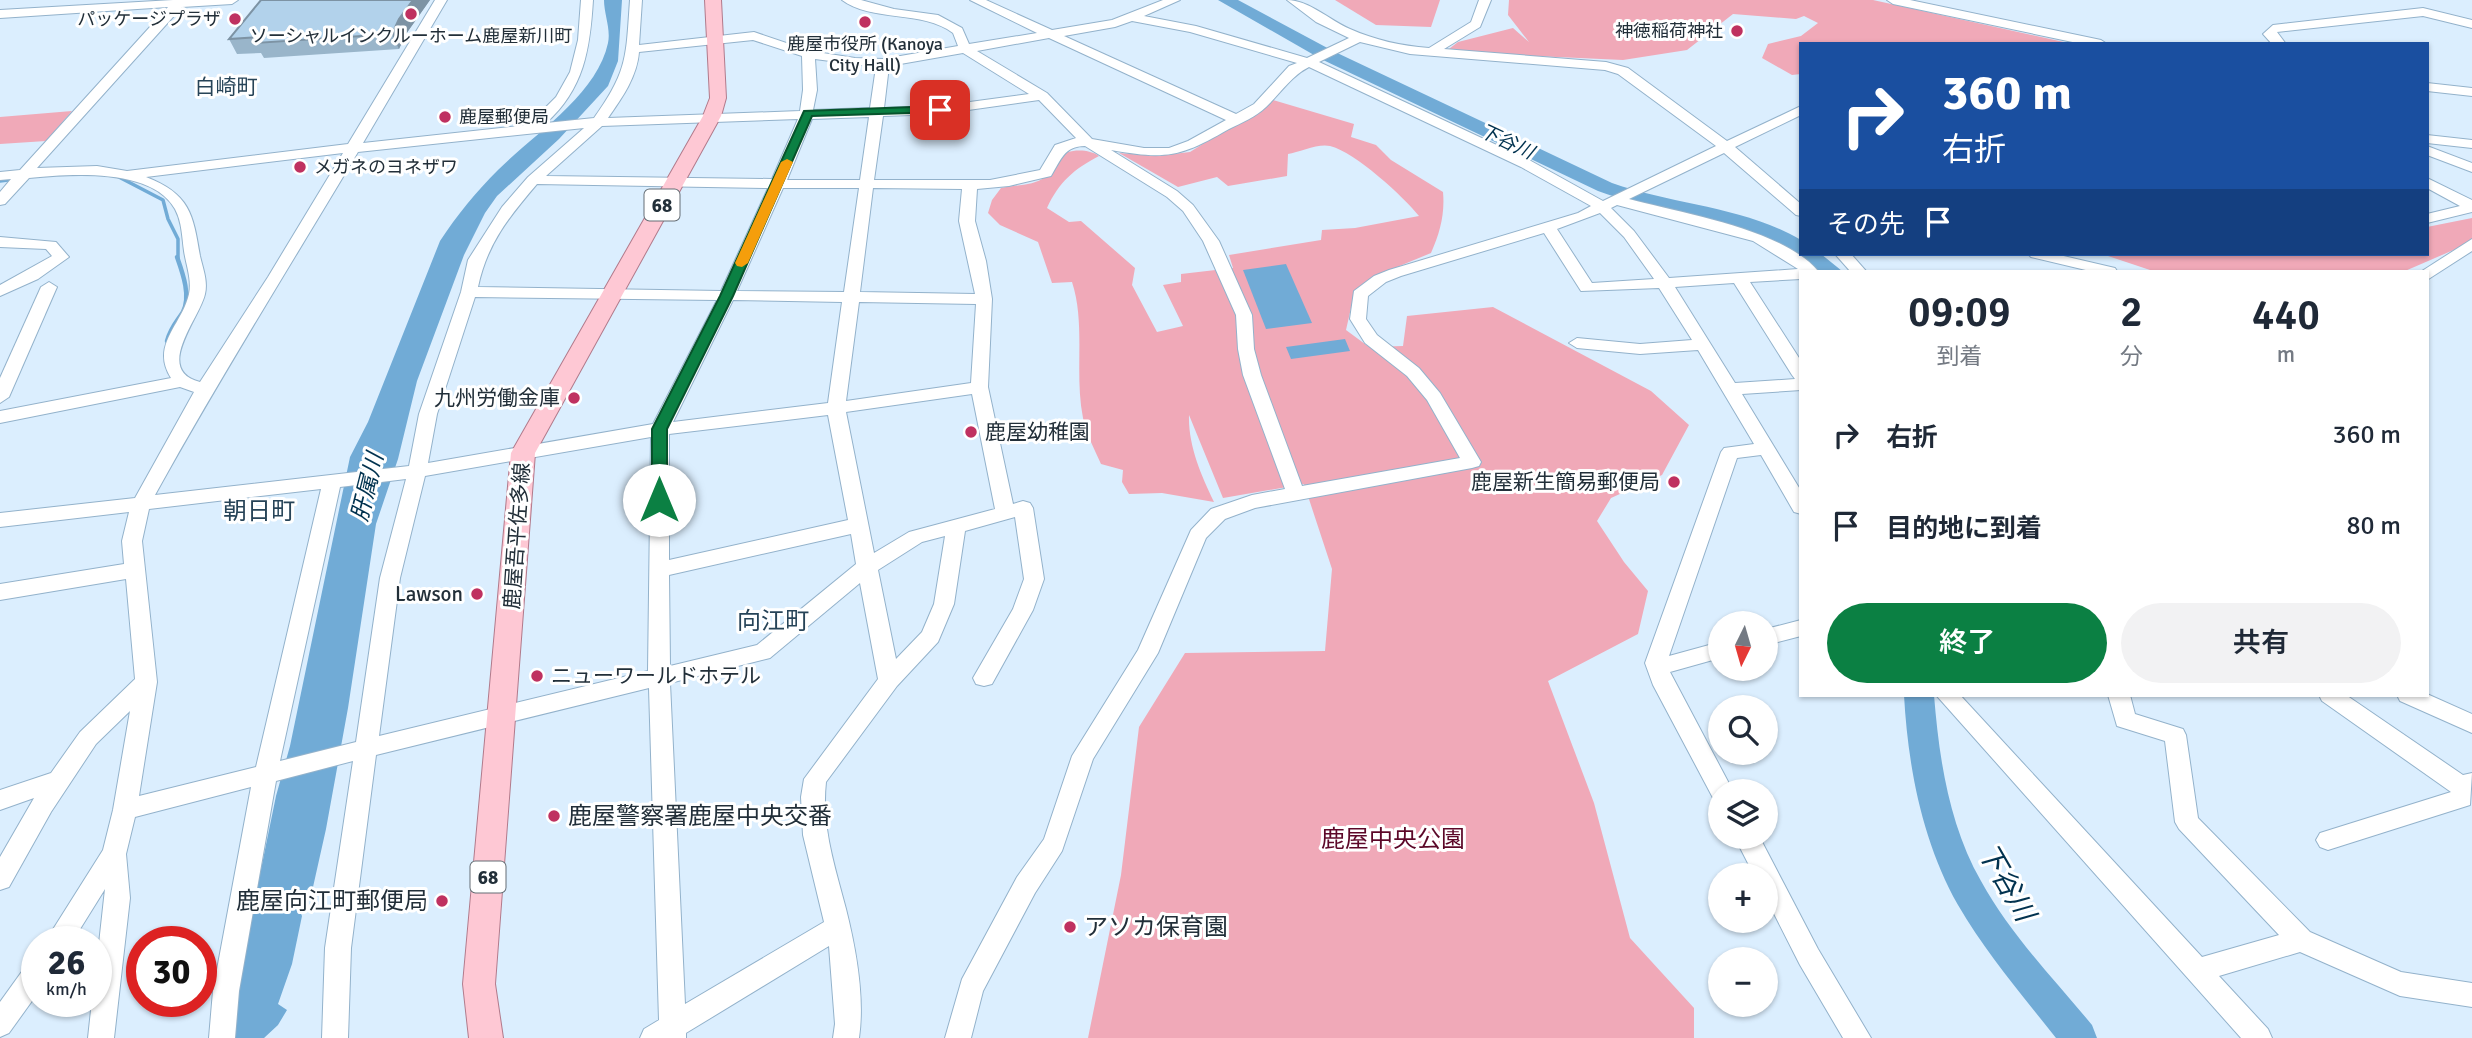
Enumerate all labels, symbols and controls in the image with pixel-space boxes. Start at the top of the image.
marker: ソーシャルインクルーホーム鹿屋新川町 [403,6,419,22]
place label: パッケージプラザ [77,8,221,30]
marker: パッケージプラザ [227,11,243,27]
marker: 鹿屋市役所 (Kanoya City Hall) [857,14,873,30]
place label: 神徳稲荷神社 [1615,20,1723,42]
marker: 神徳稲荷神社 [1729,23,1745,39]
place label: ソーシャルインクルーホーム鹿屋新川町 [250,25,572,47]
place label: 鹿屋市役所 (Kanoya City Hall) [787,33,943,76]
text: 360 m [1942,63,2072,123]
icon: right [1827,70,1918,161]
district label: 白崎町 [195,74,258,100]
pin [910,80,970,140]
icon: arrive [921,91,959,129]
place label: 鹿屋郵便局 [459,106,549,128]
marker: 鹿屋郵便局 [437,109,453,125]
water label: 下谷川 [1476,119,1539,166]
text: 右折 [1942,130,2006,169]
place label: メガネのヨネザワ [314,156,458,178]
marker: メガネのヨネザワ [292,159,308,175]
road number: 68 [644,190,680,220]
icon: arrive [1919,203,1957,241]
text: その先 [1827,209,1905,241]
text: 09:09 [1908,287,2011,338]
text: 2 [2120,287,2143,338]
text: 440 [2252,290,2320,341]
text: m [2277,340,2295,369]
text: 到着 [1936,342,1982,371]
text: 分 [2120,342,2143,371]
place label: 九州労働金庫 [434,385,560,411]
marker: 九州労働金庫 [566,390,582,406]
icon: right [1827,416,1865,454]
place label: 鹿屋幼稚園 [985,419,1090,445]
text: 360 m [2332,419,2401,451]
text: 右折 [1886,422,1938,454]
marker: 鹿屋幼稚園 [963,424,979,440]
water label: 肝属川 [345,447,391,524]
street label: 鹿屋吾平佐多線 [499,462,535,610]
position arrow [622,463,696,537]
place label: 鹿屋新生簡易郵便局 [1471,469,1660,495]
marker: 鹿屋新生簡易郵便局 [1666,474,1682,490]
district label: 朝日町 [223,496,295,526]
icon: arrive [1827,507,1865,545]
text: 80 m [2346,510,2401,542]
text: 目的地に到着 [1886,513,2042,545]
place label: Lawson [395,581,463,607]
marker: Lawson [469,586,485,602]
button: 終了 [1827,603,2107,683]
button: 共有 [2121,603,2401,683]
district label: 向江町 [737,606,809,636]
north arrow [1708,611,1778,681]
map controls [1708,611,1778,1017]
place label: ニューワールドホテル [551,663,761,689]
marker: ニューワールドホテル [529,668,545,684]
button: search [1708,695,1778,765]
button: layers [1708,779,1778,849]
place label: 鹿屋警察署鹿屋中央交番 [568,801,832,831]
marker: 鹿屋警察署鹿屋中央交番 [546,808,562,824]
park label: 鹿屋中央公園 [1321,824,1465,854]
water label: 下谷川 [1970,838,2043,930]
road number: 68 [470,862,505,892]
button: + [1708,863,1778,933]
place label: 鹿屋向江町郵便局 [236,886,428,916]
marker: 鹿屋向江町郵便局 [434,893,450,909]
place label: アソカ保育園 [1084,912,1228,942]
marker: アソカ保育園 [1062,919,1078,935]
speed limit sign: 30 [126,926,217,1017]
text: 26 [48,941,85,984]
button: − [1708,947,1778,1017]
text: km/h [46,978,87,1000]

